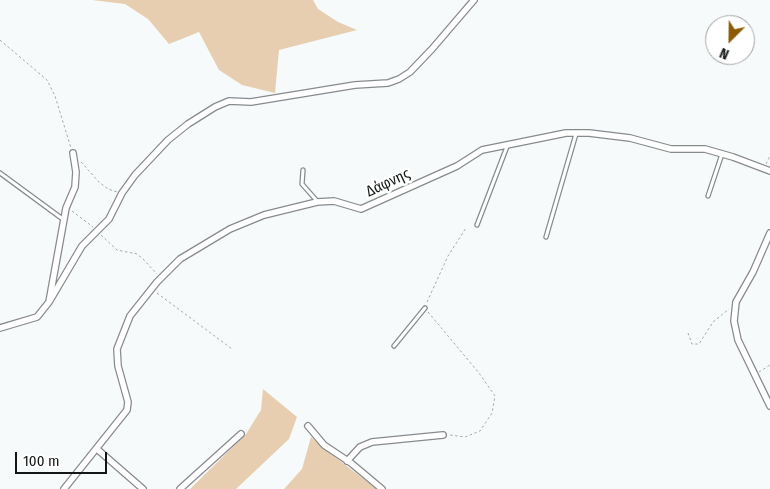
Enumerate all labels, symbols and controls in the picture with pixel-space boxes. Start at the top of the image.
north arrow [705,15,755,65]
text: N [717,44,732,63]
street label: Δάφνης [363,165,413,201]
scale bar [18,442,110,474]
text: 100 m [23,452,60,470]

